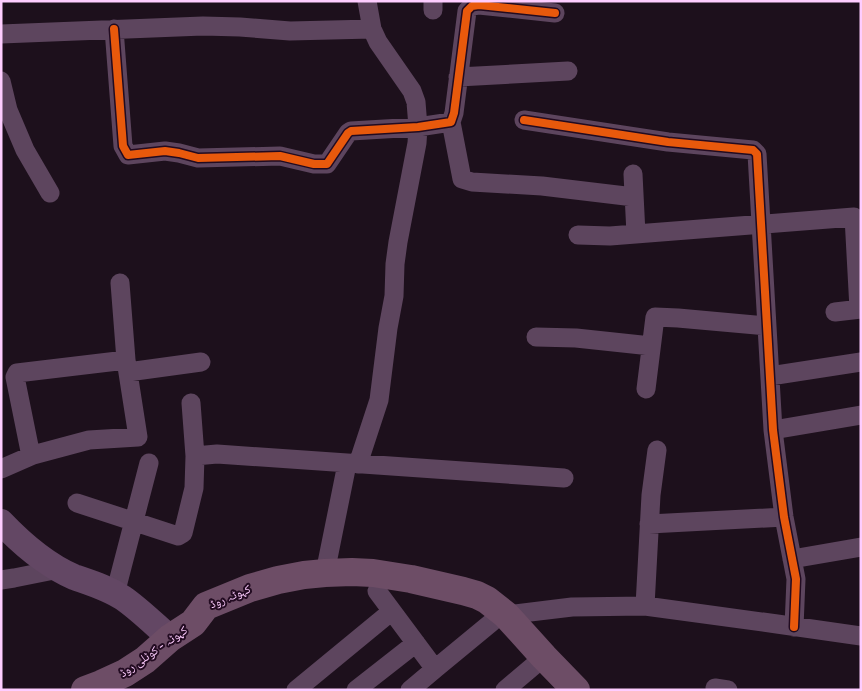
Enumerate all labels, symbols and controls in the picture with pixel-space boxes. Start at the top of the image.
street label: کہوٹہ روڈ [207,581,253,611]
street label: کہوٹہ - کوٹلی روڈ [116,622,190,680]

